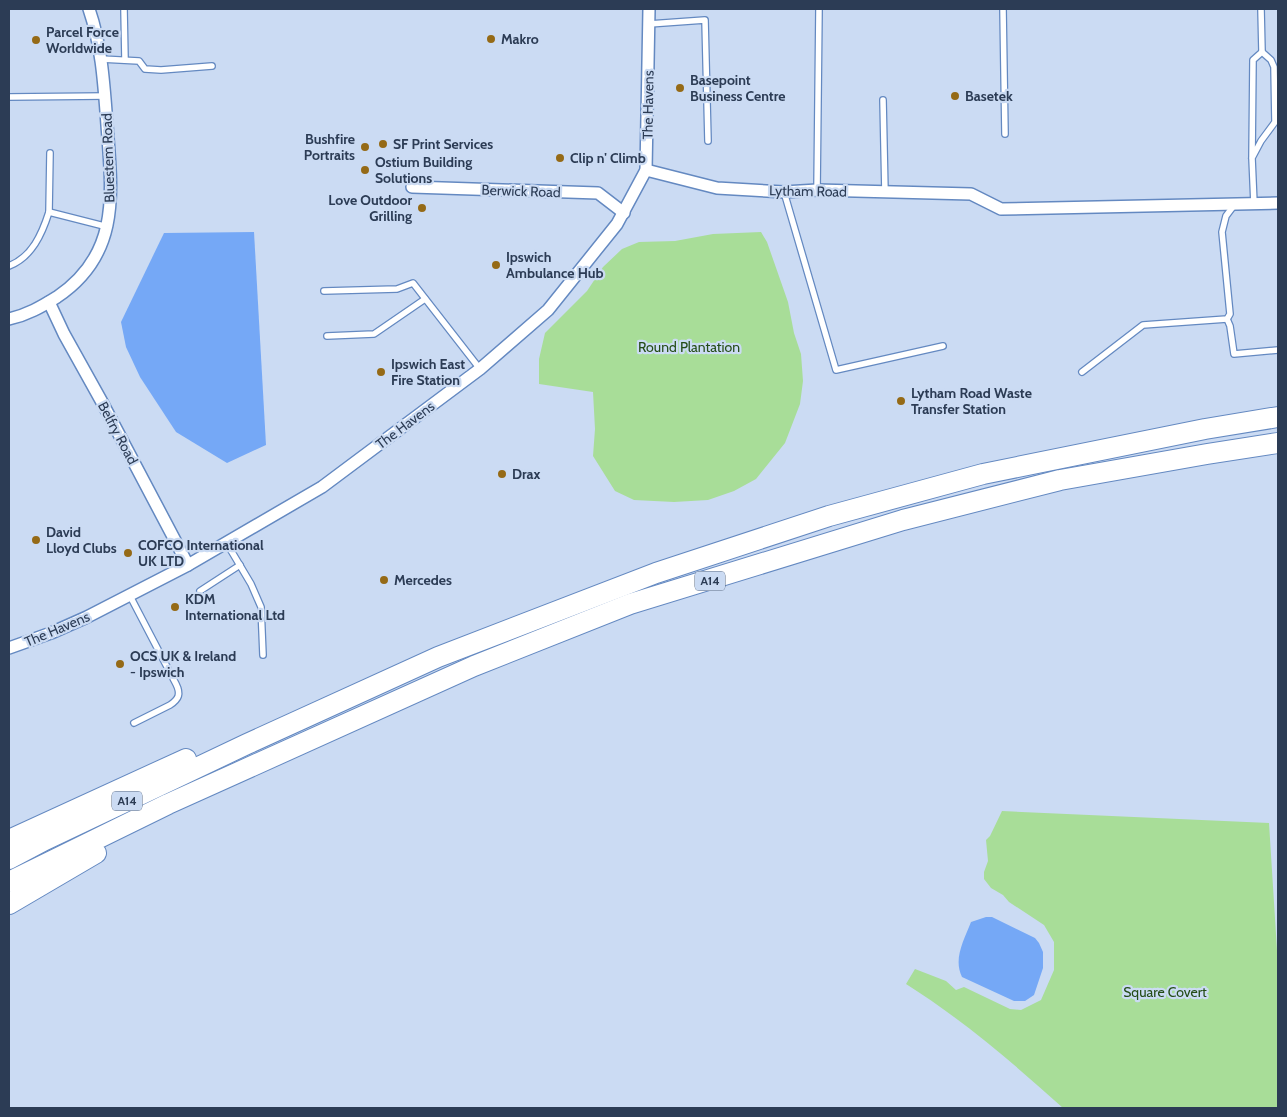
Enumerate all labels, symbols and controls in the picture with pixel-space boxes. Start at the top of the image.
place label: Parcel Force Worldwide [46,23,119,57]
place label: Makro [501,30,539,48]
marker: Makro [485,33,497,45]
marker: Parcel Force Worldwide [30,34,42,46]
street label: The Havens [638,70,658,140]
place label: Basepoint Business Centre [690,71,785,105]
marker: Basepoint Business Centre [674,82,686,94]
place label: Basetek [965,87,1013,105]
marker: Basetek [949,90,961,102]
street label: Bluestem Road [97,113,119,203]
place label: Bushfire Portraits [304,130,355,164]
place label: SF Print Services [393,135,493,153]
marker: SF Print Services [377,138,389,150]
marker: Bushfire Portraits [359,141,371,153]
place label: Clip n' Climb [570,149,646,167]
marker: Clip n' Climb [554,152,566,164]
place label: Ostium Building Solutions [375,153,472,187]
marker: Ostium Building Solutions [359,164,371,176]
street label: Berwick Road [481,181,561,201]
street label: Lytham Road [769,181,847,201]
place label: Love Outdoor Grilling [328,191,412,225]
marker: Love Outdoor Grilling [416,202,428,214]
place label: Ipswich Ambulance Hub [506,248,603,282]
marker: Ipswich Ambulance Hub [490,259,502,271]
park label: Round Plantation [638,338,740,356]
place label: Ipswich East Fire Station [391,355,465,389]
marker: Ipswich East Fire Station [375,366,387,378]
place label: Lytham Road Waste Transfer Station [911,384,1032,418]
marker: Lytham Road Waste Transfer Station [895,395,907,407]
street label: The Havens [372,397,438,453]
street label: Belfry Road [94,399,142,467]
place label: Drax [512,465,540,483]
marker: Drax [496,468,508,480]
place label: David Lloyd Clubs [46,523,117,557]
marker: David Lloyd Clubs [30,534,42,546]
place label: COFCO International UK LTD [138,536,264,570]
marker: COFCO International UK LTD [122,547,134,559]
place label: Mercedes [394,571,452,589]
road number: A14 [695,572,725,590]
marker: Mercedes [378,574,390,586]
place label: KDM International Ltd [185,590,285,624]
marker: KDM International Ltd [169,601,181,613]
street label: The Havens [22,607,92,651]
place label: OCS UK & Ireland - Ipswich [130,647,236,681]
marker: OCS UK & Ireland - Ipswich [114,658,126,670]
road number: A14 [112,791,142,810]
park label: Square Covert [1123,983,1207,1001]

